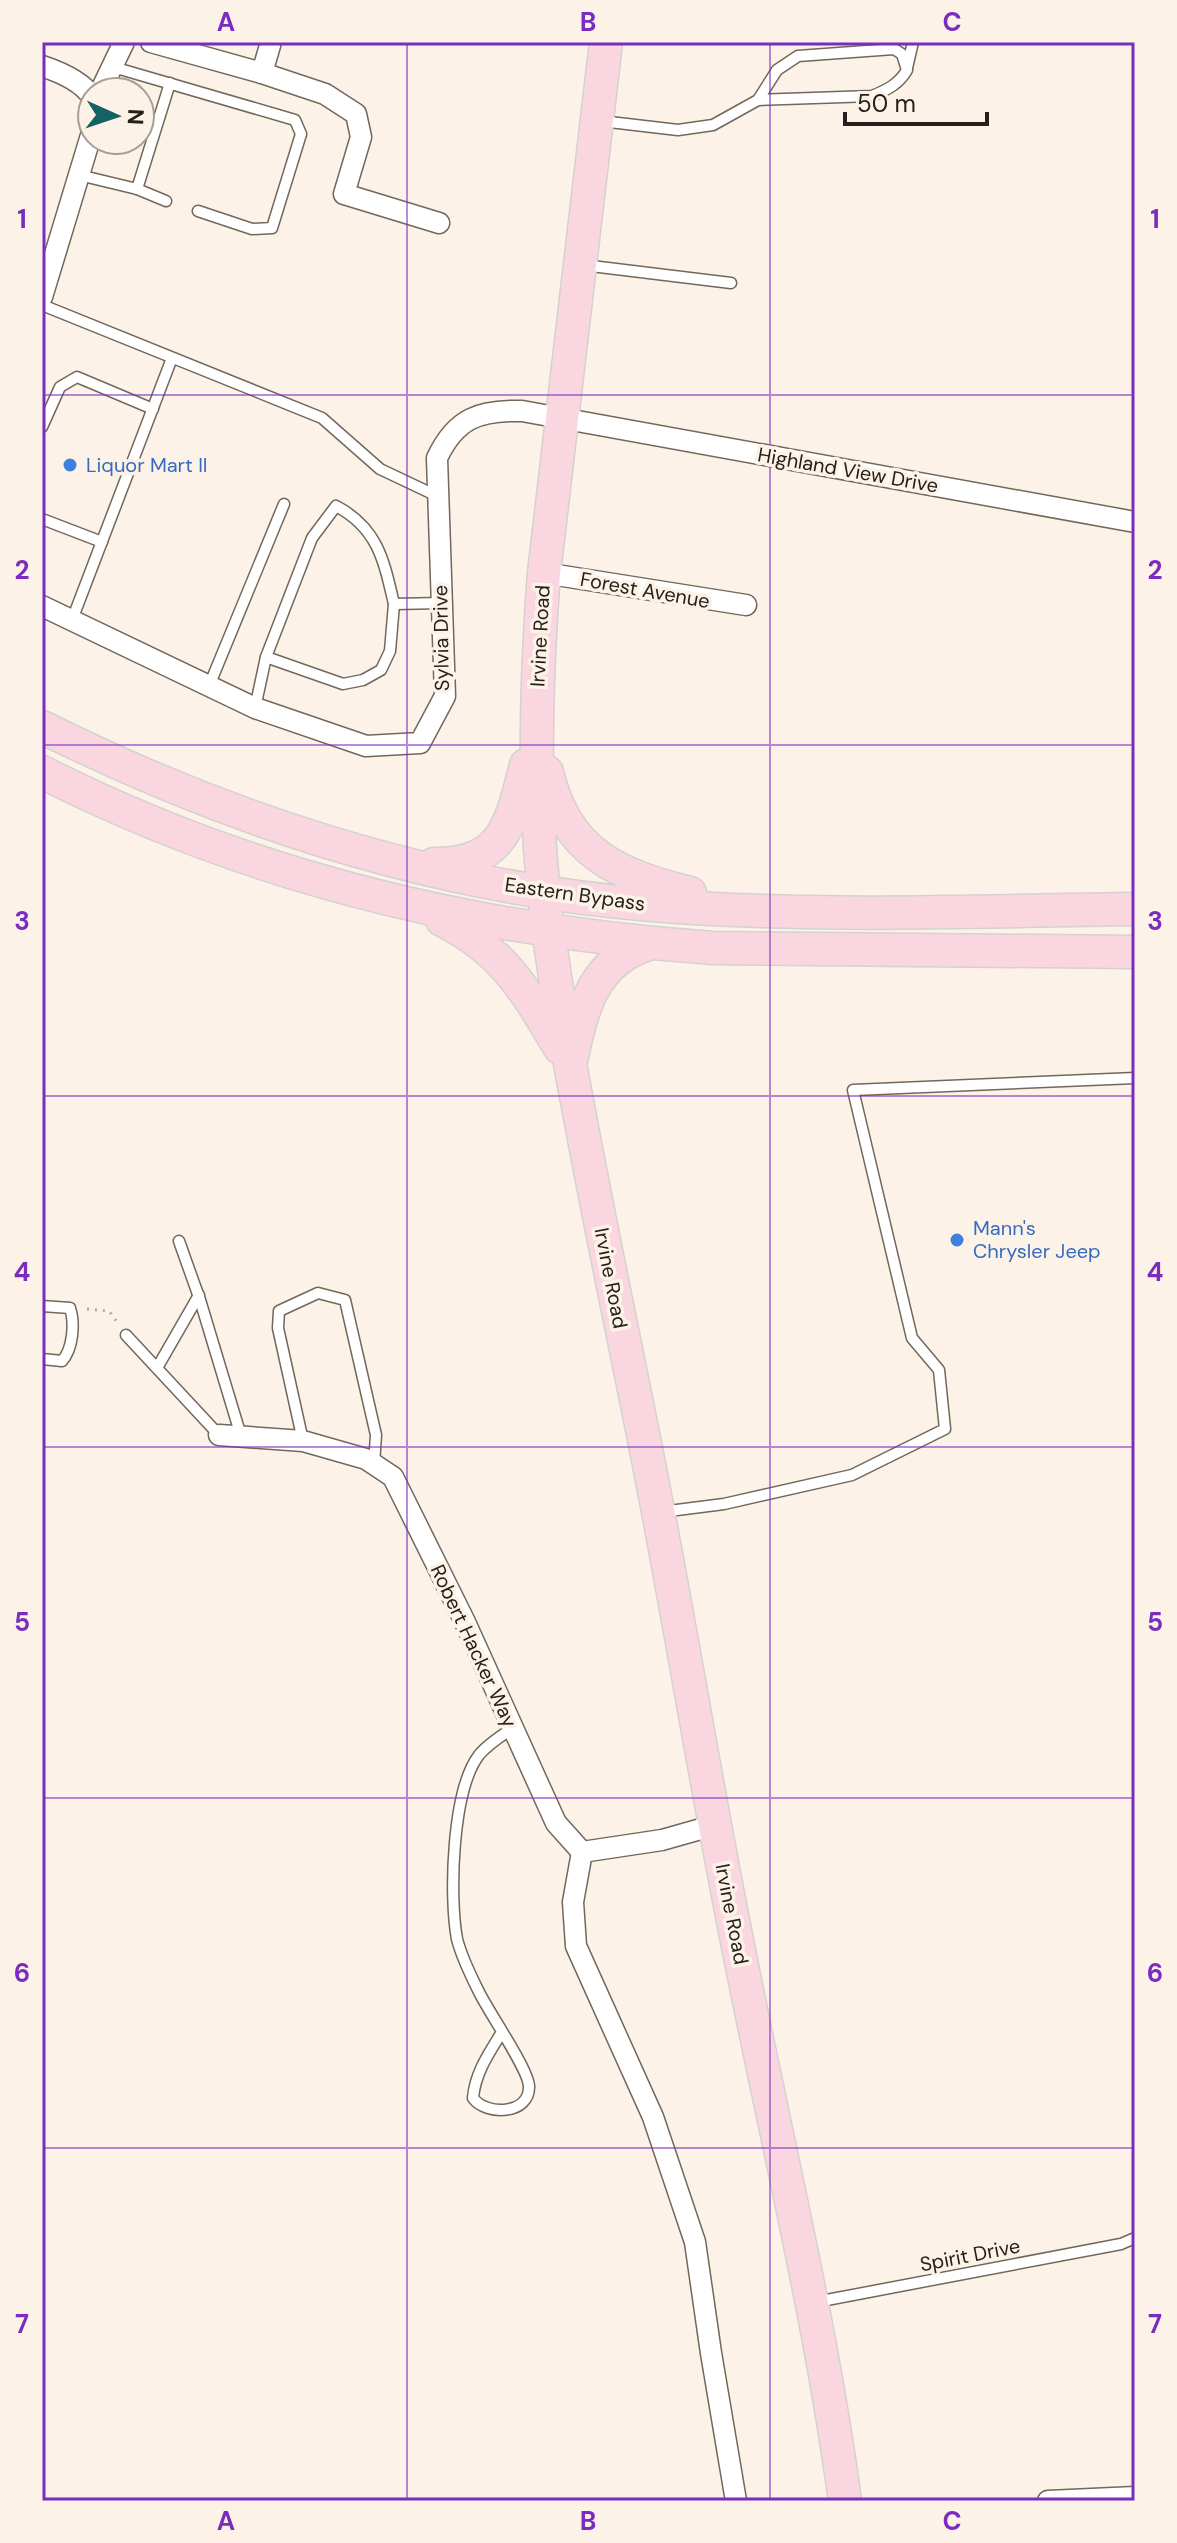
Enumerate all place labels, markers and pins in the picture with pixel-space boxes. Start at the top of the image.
place label: Liquor Mart II [86,452,208,478]
marker: Liquor Mart II [61,456,79,474]
place label: Mann's Chrysler Jeep [973,1215,1101,1264]
marker: Mann's Chrysler Jeep [948,1231,966,1249]

